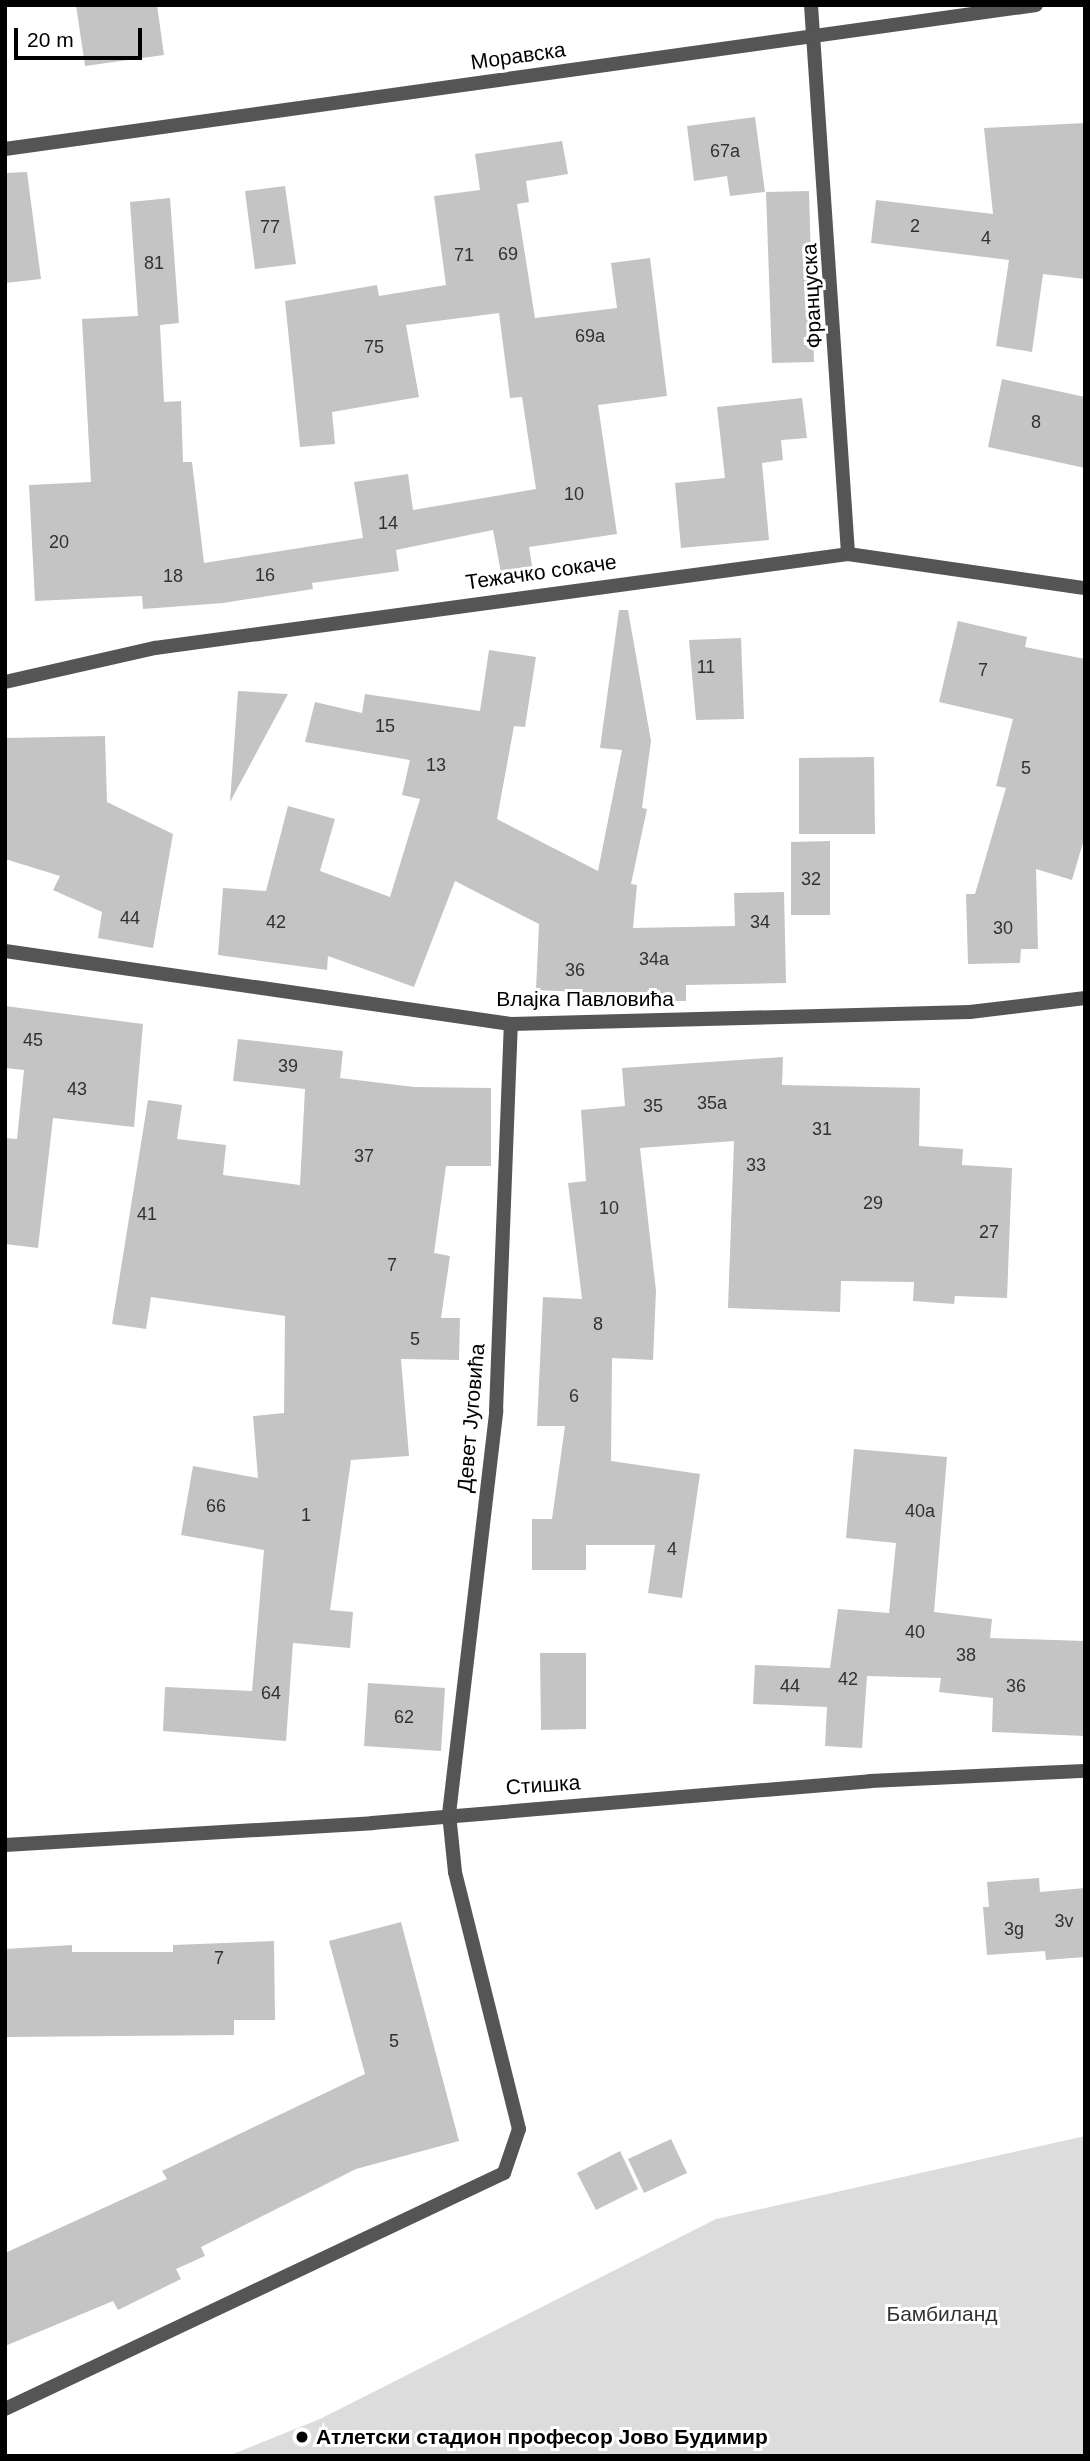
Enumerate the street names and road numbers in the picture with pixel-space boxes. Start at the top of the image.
street label: Моравска [469,37,567,75]
street label: Француска [797,243,827,349]
street label: Тежачко сокаче [464,549,618,595]
street label: Влајка Павловића [496,986,674,1012]
street label: Девет Југовића [452,1342,490,1494]
street label: Стишка [505,1770,581,1800]

